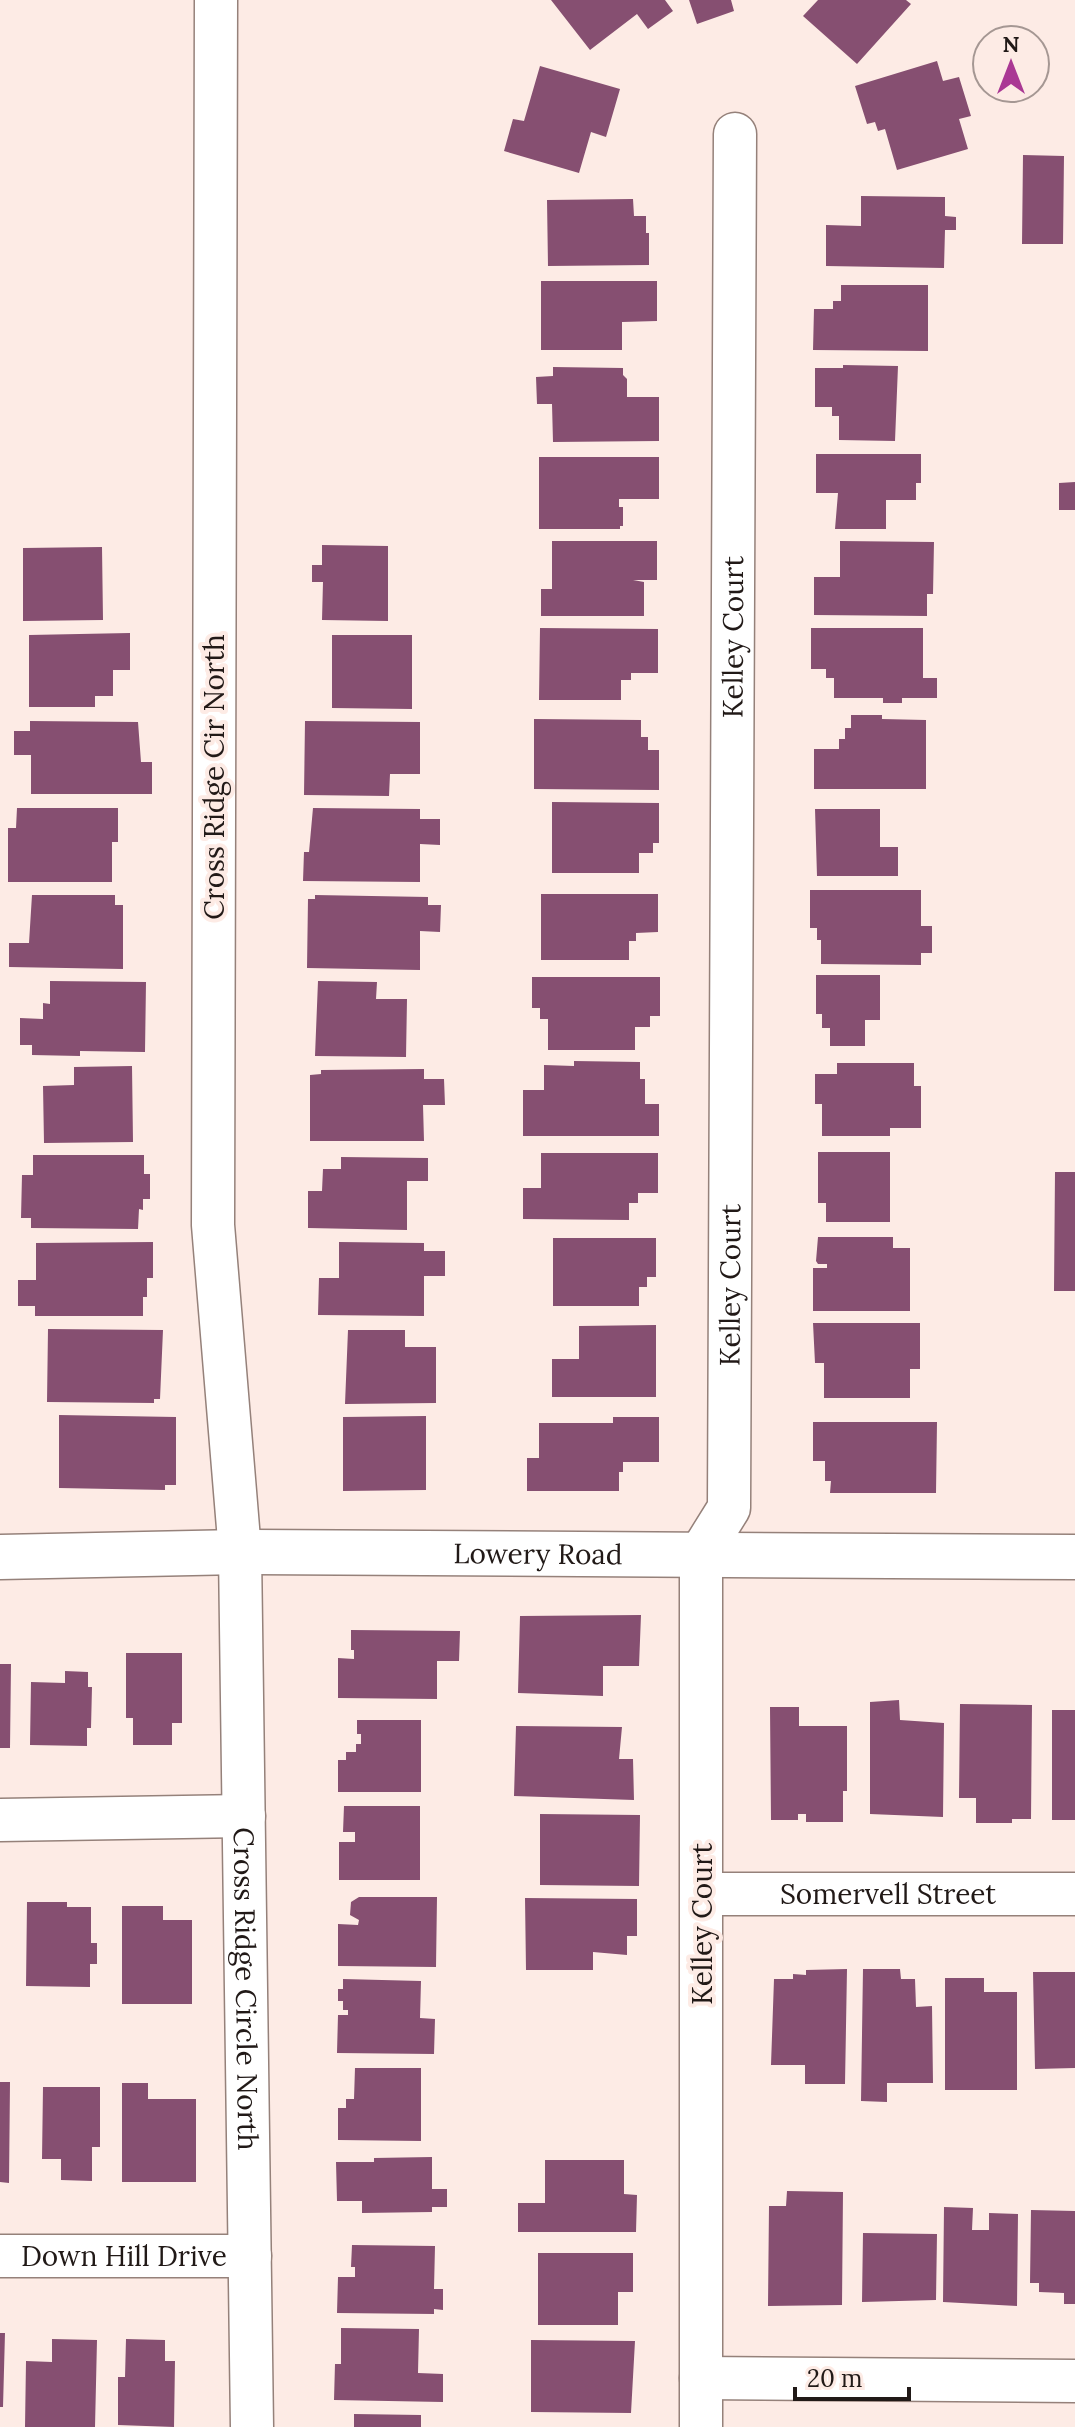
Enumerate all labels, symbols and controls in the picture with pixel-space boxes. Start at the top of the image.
north arrow [971,24,1051,104]
text: N [1002,30,1020,58]
street label: Kelley Court [714,556,751,718]
street label: Cross Ridge Cir North [196,634,232,920]
street label: Kelley Court [712,1204,748,1366]
street label: Lowery Road [453,1535,623,1572]
street label: Cross Ridge Circle North [226,1827,266,2151]
street label: Kelley Court [684,1843,720,2005]
street label: Somervell Street [780,1876,996,1912]
street label: Down Hill Drive [21,2238,227,2274]
scale bar [795,2351,909,2401]
text: 20 m [807,2363,863,2394]

